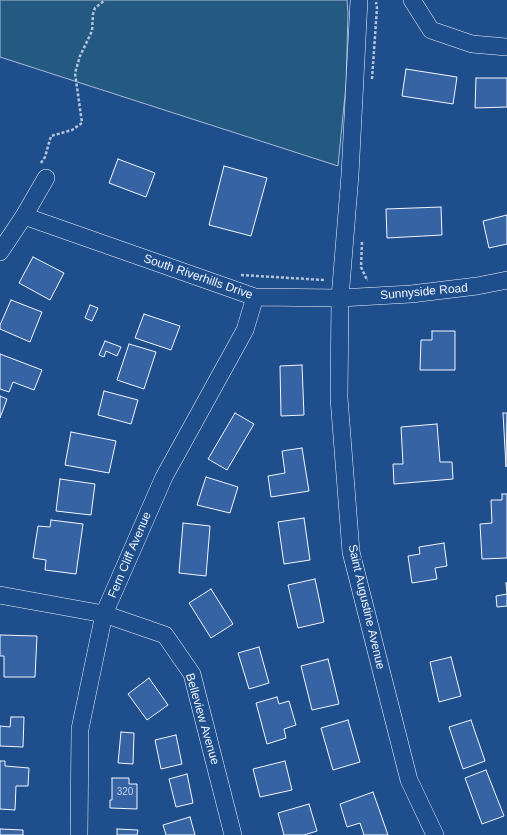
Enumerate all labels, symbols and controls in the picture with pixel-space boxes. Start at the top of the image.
street label: South Riverhills Drive [141,252,255,302]
street label: Sunnyside Road [380,281,468,303]
street label: Fern Cliff Avenue [105,510,155,600]
street label: Saint Augustine Avenue [345,543,387,671]
street label: Belleview Avenue [182,672,222,766]
house number: 320 [117,786,133,798]

